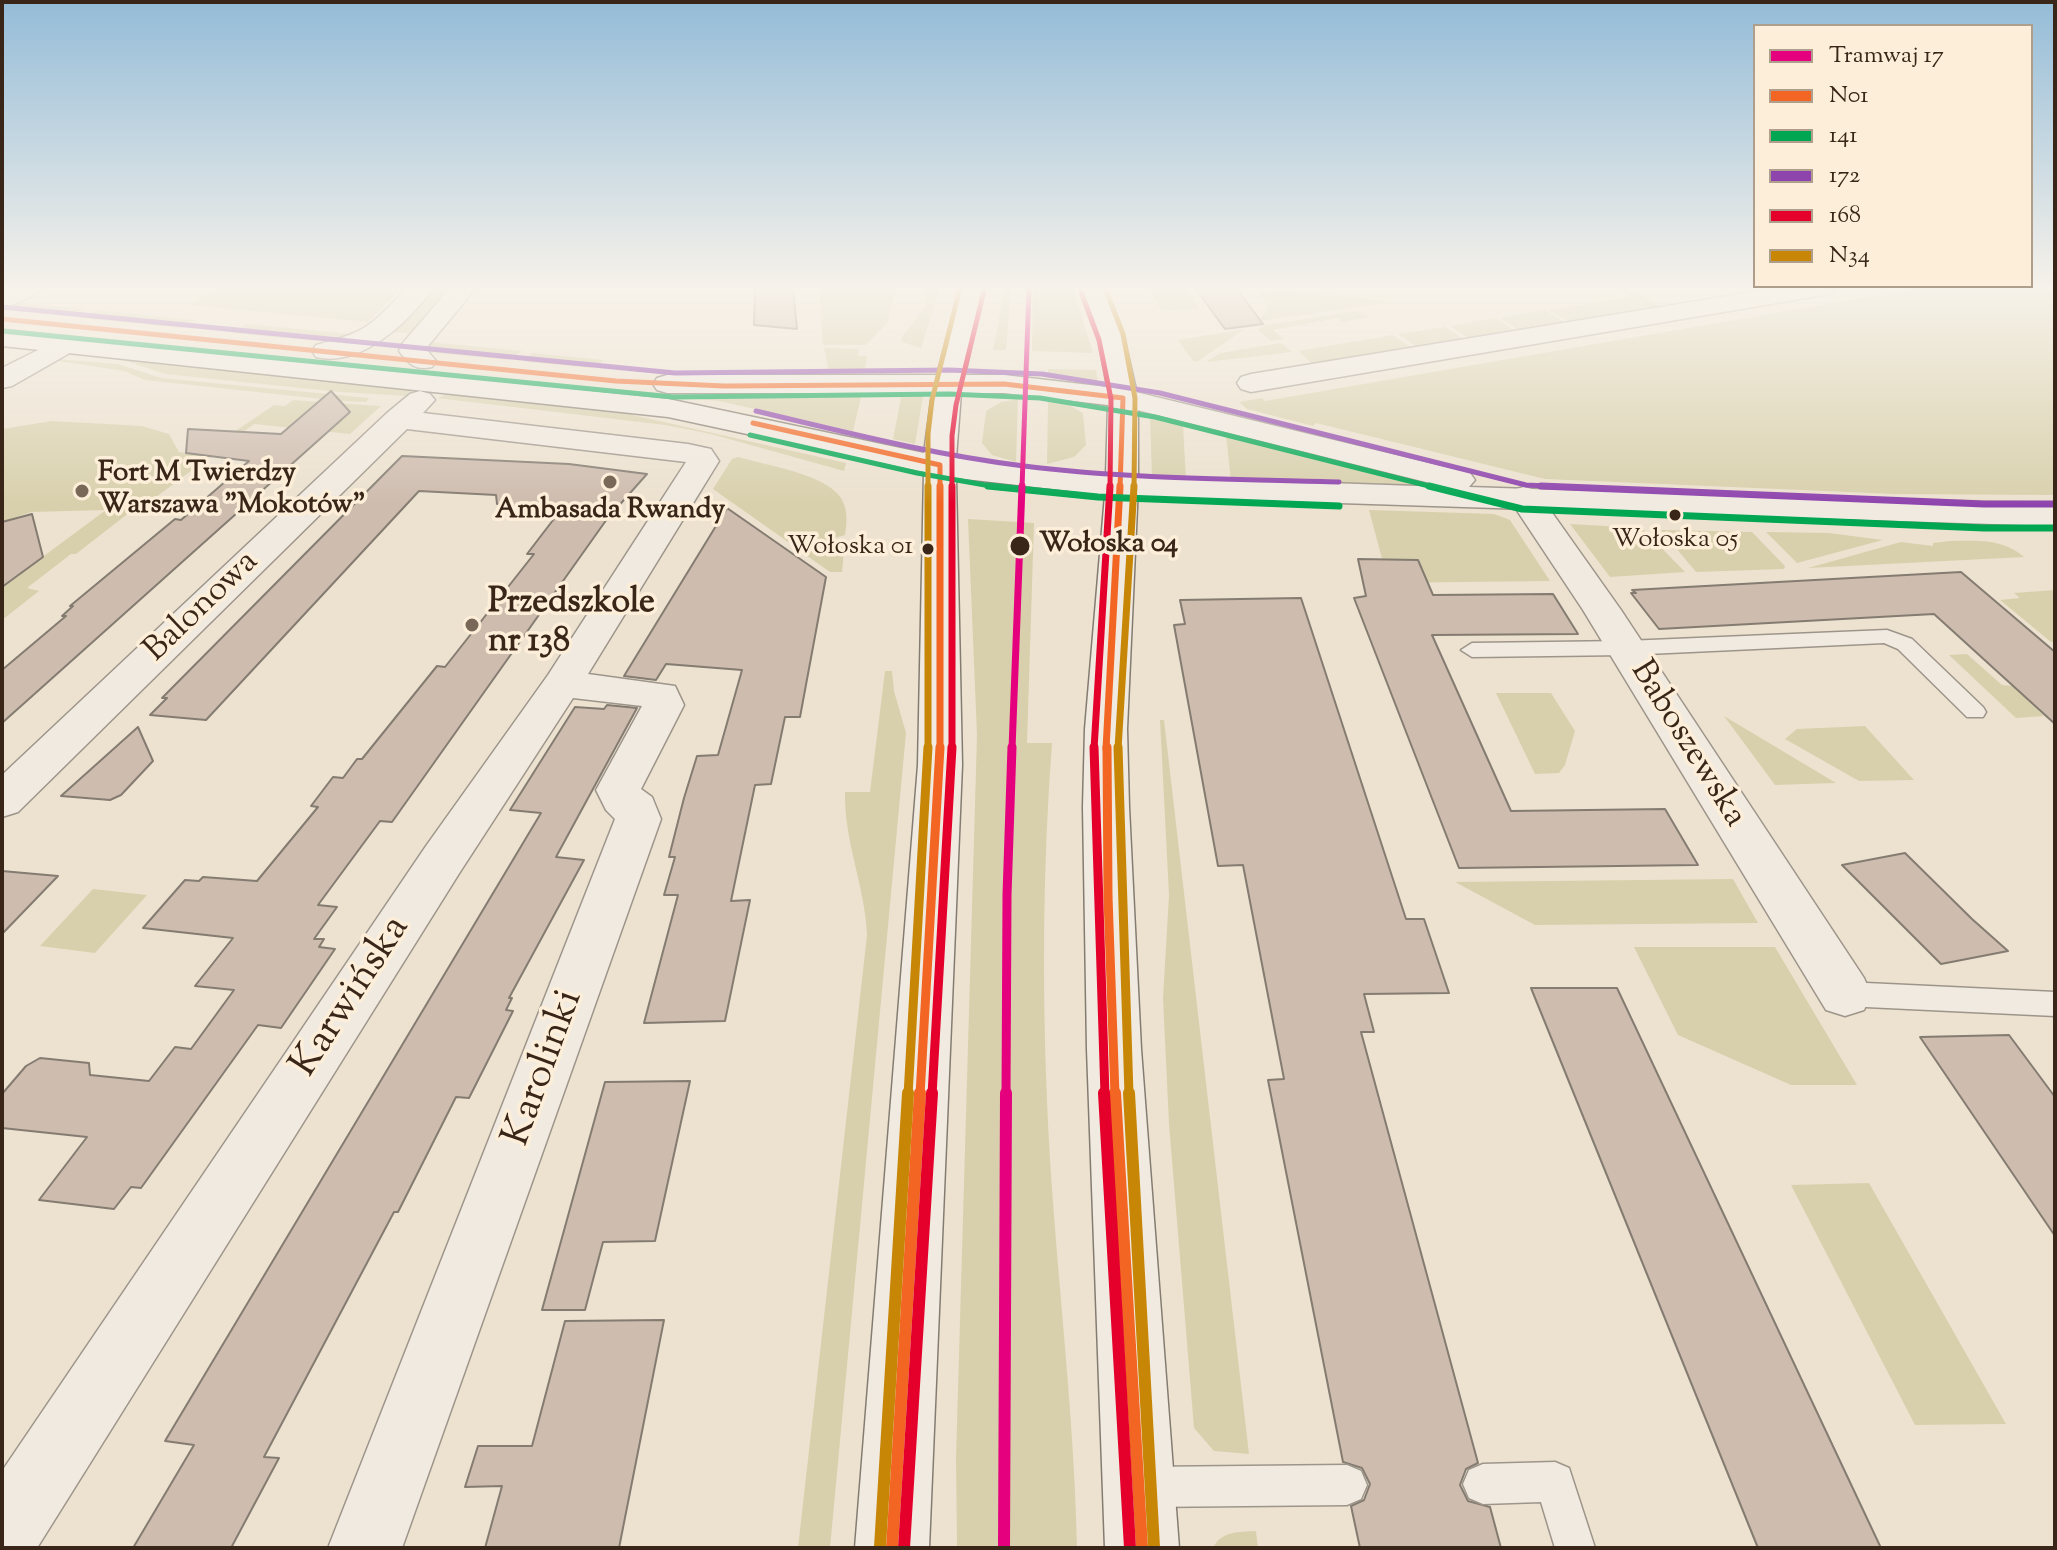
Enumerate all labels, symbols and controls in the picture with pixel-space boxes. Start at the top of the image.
legend [1753,24,2033,288]
text: Tramwaj 17 [1829,39,1944,73]
text: N01 [1829,79,1868,113]
text: 141 [1829,119,1857,153]
text: 172 [1829,159,1860,193]
text: 168 [1829,199,1861,233]
text: N34 [1829,239,1870,273]
place label: Fort M Twierdzy Warszawa "Mokotów" [98,458,366,524]
marker: Ambasada Rwandy [601,473,619,491]
marker: Fort M Twierdzy Warszawa "Mokotów" [73,482,91,500]
place label: Ambasada Rwandy [495,495,725,529]
marker: Wołoska 05 [1667,507,1683,523]
place label: Wołoska 05 [1612,526,1738,558]
place label: Wołoska 04 [1039,529,1178,563]
place label: Wołoska 01 [787,533,913,565]
marker: Wołoska 04 [1008,534,1032,558]
marker: Wołoska 01 [920,541,936,557]
street label: Balonowa [137,544,269,672]
place label: Przedszkole nr 138 [488,585,655,664]
marker: Przedszkole nr 138 [463,616,481,634]
street label: Baboszewska [1619,654,1753,836]
street label: Karwińska [283,908,423,1088]
street label: Karolinki [496,984,596,1154]

